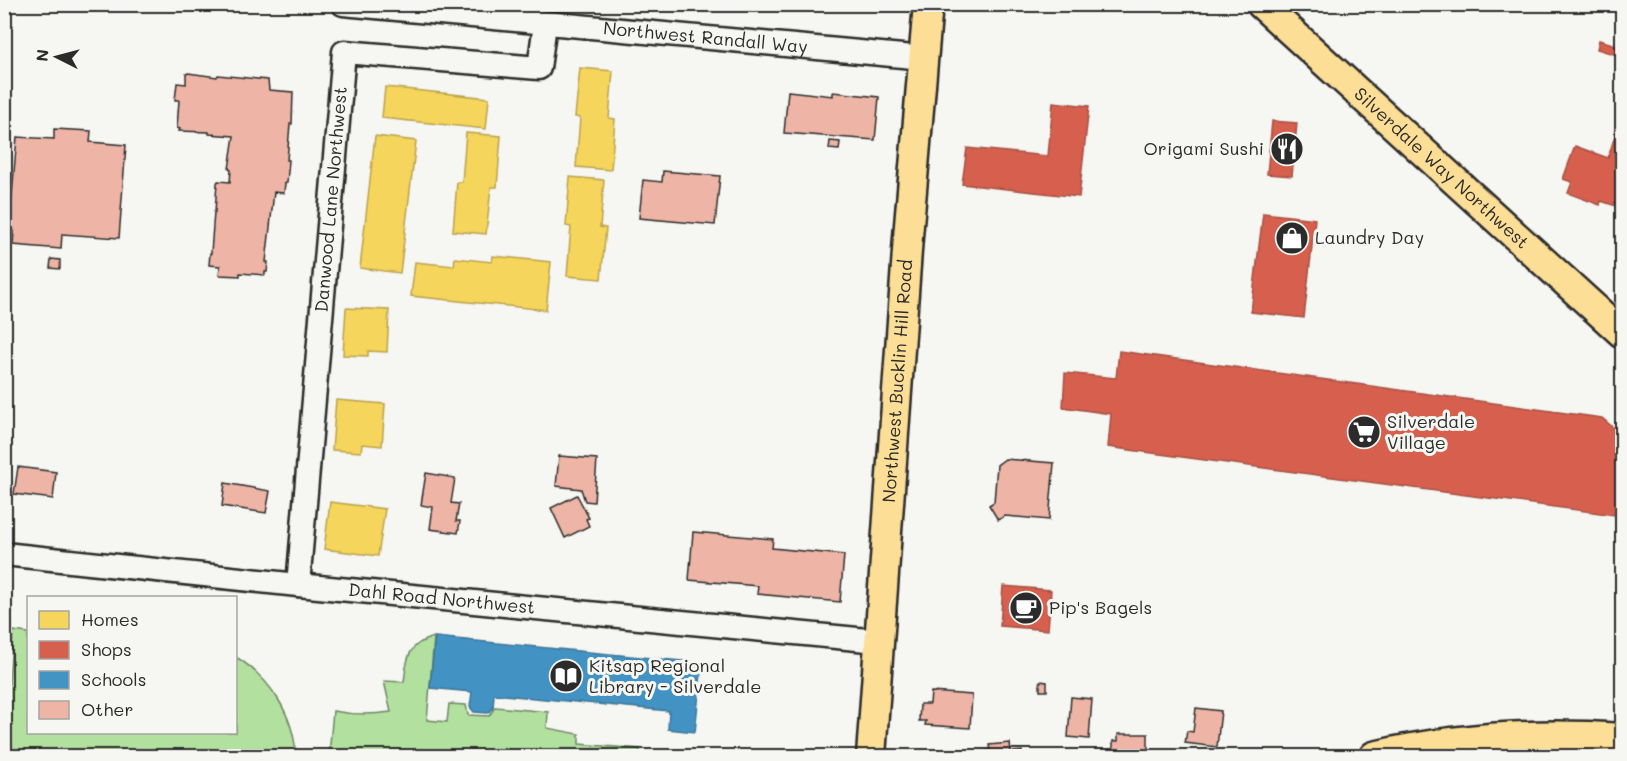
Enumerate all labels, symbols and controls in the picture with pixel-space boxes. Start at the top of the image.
street label: Northwest Randall Way [602,15,809,58]
north arrow [27,27,87,87]
text: N [31,48,53,63]
street label: Silverdale Way Northwest [1349,82,1535,254]
street label: Danwood Lane Northwest [309,85,352,313]
restaurant icon: Origami Sushi [1269,131,1305,167]
place label: Origami Sushi [1144,136,1264,160]
shop icon: Laundry Day [1274,220,1310,256]
place label: Laundry Day [1315,225,1424,249]
street label: Northwest Bucklin Hill Road [876,258,917,503]
place label: Silverdale Village [1387,409,1475,454]
supermarket icon: Silverdale Village [1346,414,1382,450]
street label: Dahl Road Northwest [347,577,536,619]
cafe icon: Pip's Bagels [1008,590,1044,626]
place label: Pip's Bagels [1049,595,1152,619]
legend [27,596,237,734]
text: Homes [81,607,139,631]
text: Shops [81,637,132,661]
place label: Kitsap Regional Library - Silverdale [589,653,761,698]
library icon: Kitsap Regional Library - Silverdale [548,658,584,694]
text: Schools [81,667,146,691]
text: Other [81,697,134,721]

